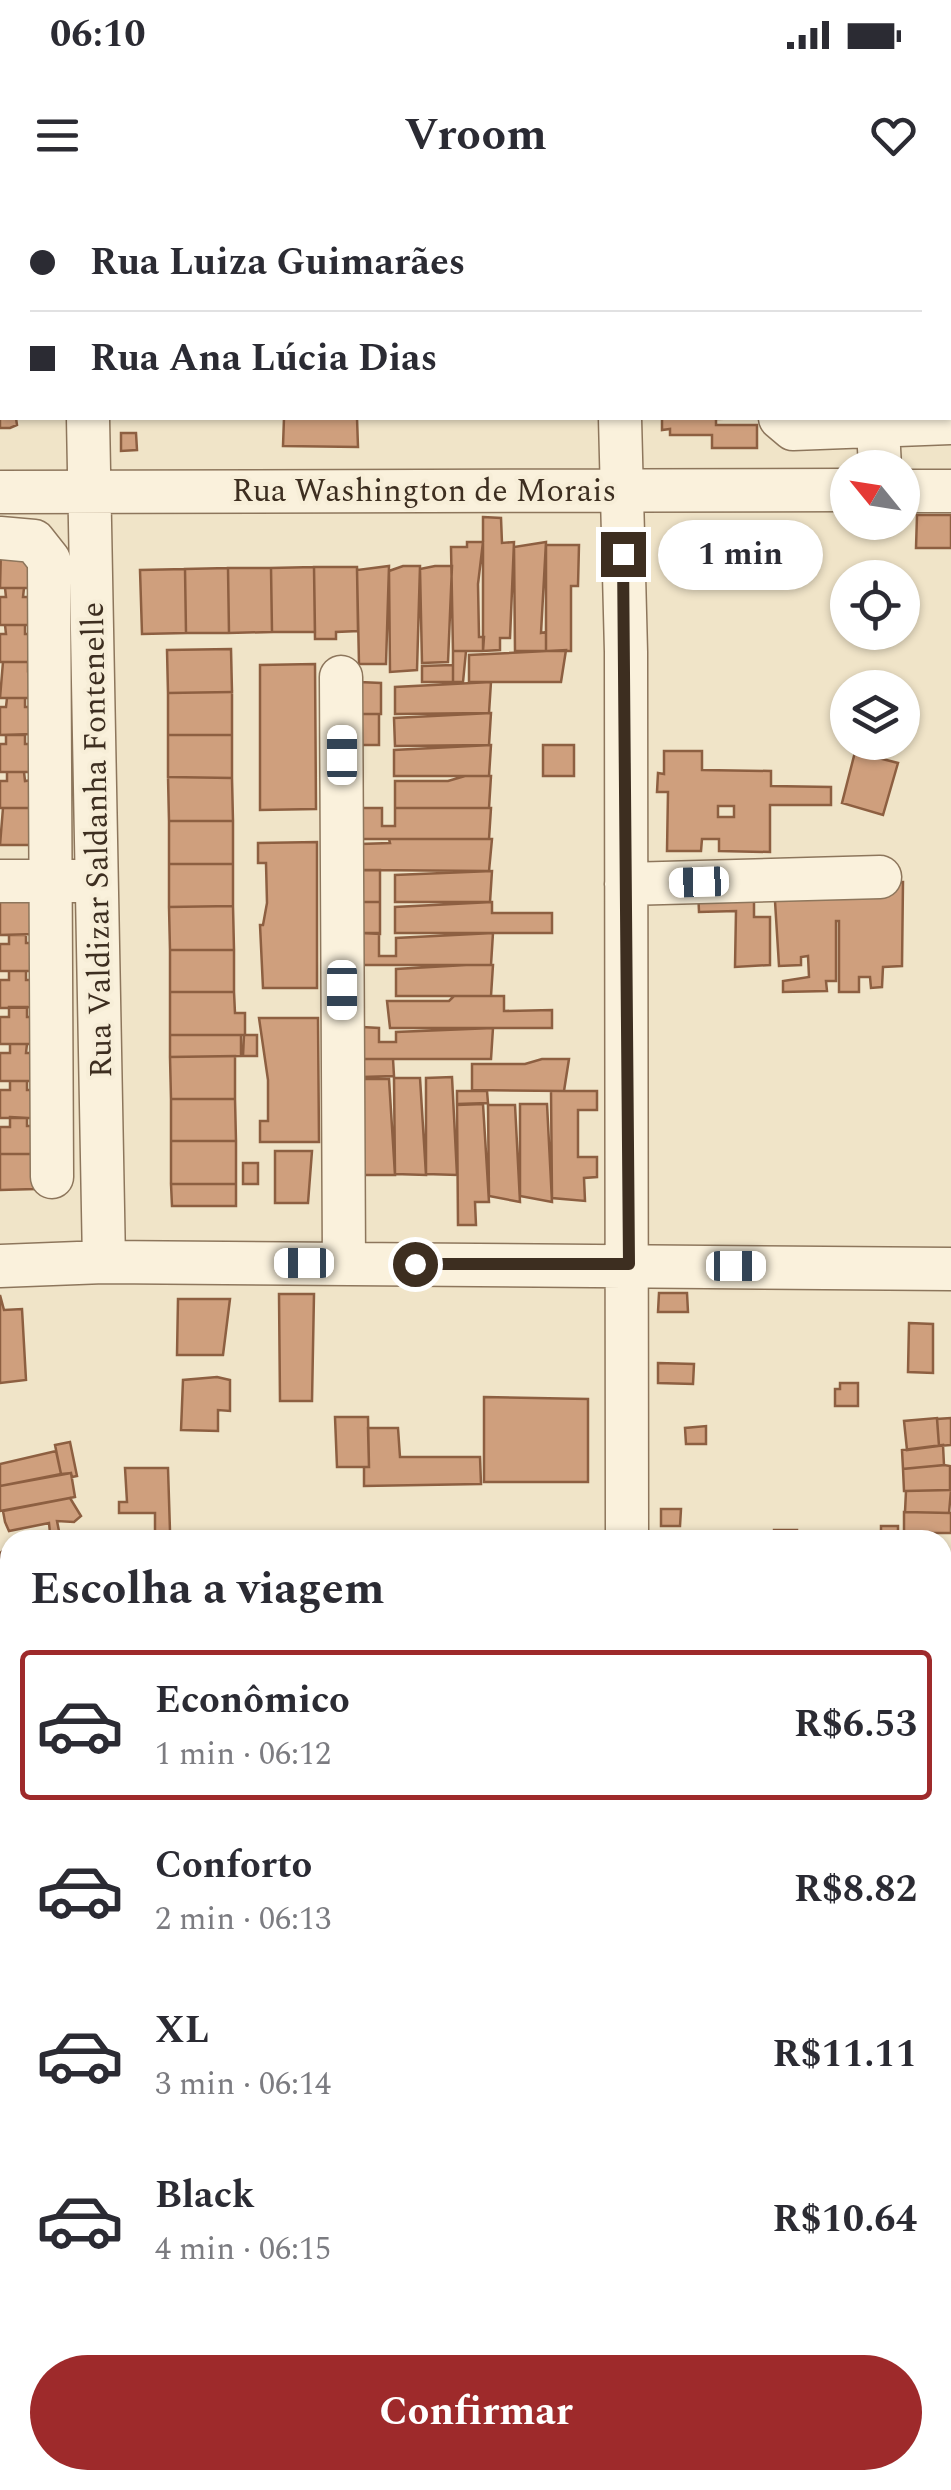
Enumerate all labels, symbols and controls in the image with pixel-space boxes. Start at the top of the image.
text: 06:10 [50,6,145,64]
text: Vroom [404,101,547,170]
icon: menu [30,108,85,163]
icon: heart [866,108,921,163]
text: Rua Luiza Guimarães [90,234,465,292]
text: Rua Ana Lúcia Dias [90,330,437,388]
north arrow [830,450,920,540]
map controls [830,450,920,760]
street label: Rua Washington de Morais [232,467,616,516]
callout: 1 min [658,519,823,589]
text: 1 min [698,530,783,579]
route end [601,532,646,577]
button: locate [830,560,920,650]
street label: Rua Valdizar Saldanha Fontenelle [69,602,126,1078]
button: layers [830,670,920,760]
car [327,725,357,785]
car [668,866,730,898]
car [327,960,357,1020]
route start [393,1242,438,1287]
car [274,1248,334,1278]
car [706,1251,766,1281]
text: Escolha a viagem [30,1555,384,1624]
text: Econômico [155,1672,350,1730]
icon: car [35,1680,125,1770]
text: R$6.53 [794,1696,917,1754]
text: 1 min · 06:12 [155,1730,331,1779]
text: Conforto [155,1837,312,1895]
icon: car [35,1845,125,1935]
text: R$8.82 [794,1861,917,1919]
text: 2 min · 06:13 [155,1895,331,1944]
text: XL [155,2002,209,2060]
icon: car [35,2010,125,2100]
text: R$11.11 [773,2026,917,2084]
text: 3 min · 06:14 [155,2060,331,2109]
text: Black [155,2167,255,2225]
icon: car [35,2175,125,2265]
text: R$10.64 [773,2191,917,2249]
text: 4 min · 06:15 [155,2225,331,2274]
button: Confirmar [30,2355,922,2470]

